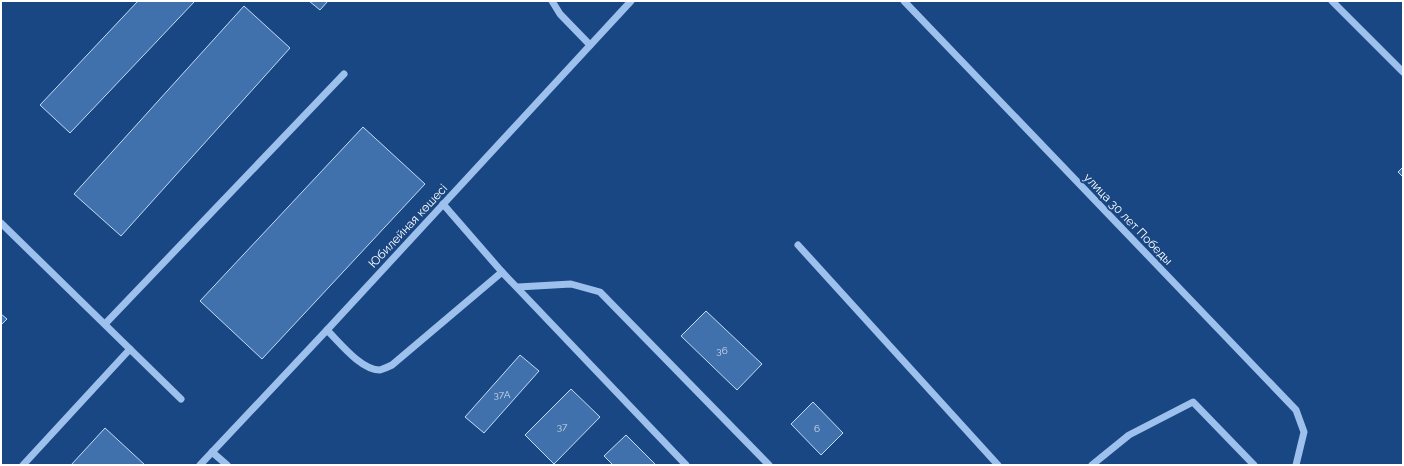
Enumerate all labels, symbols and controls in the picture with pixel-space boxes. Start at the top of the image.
street label: улица 30 лет Победы [1081,170,1175,268]
street label: Юбилейная көшесі [366,181,450,271]
house number: 36 [716,345,728,356]
house number: 37А [494,389,511,400]
house number: 37 [557,421,568,432]
house number: 6 [814,423,820,434]

